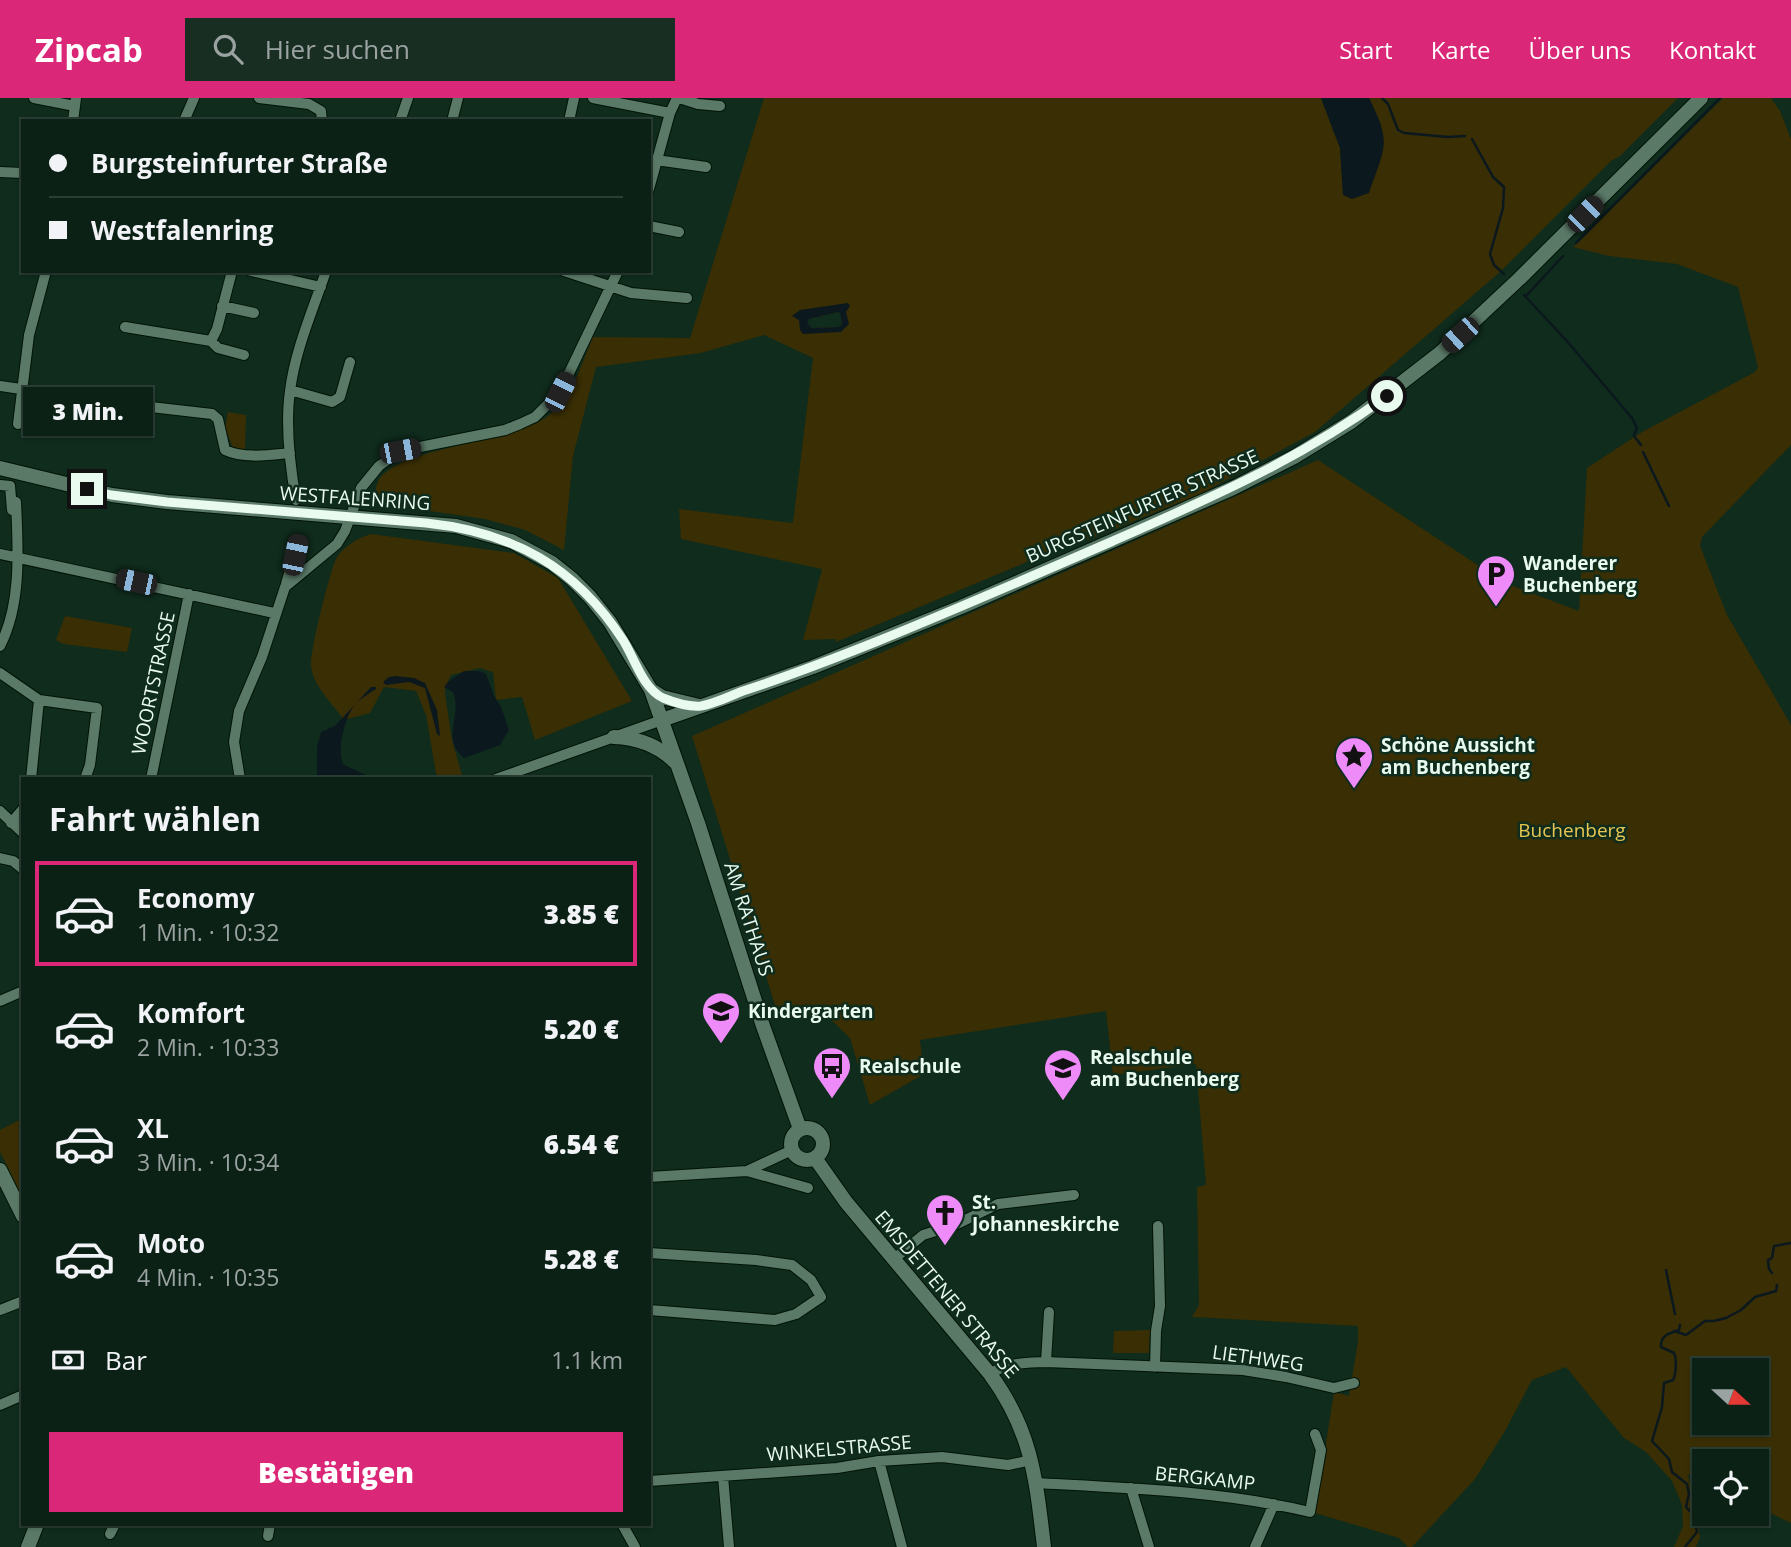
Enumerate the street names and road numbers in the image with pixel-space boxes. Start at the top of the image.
street label: BURGSTEINFURTER STRASSE [1022,443,1262,569]
street label: WESTFALENRING [279,480,431,516]
street label: WOORTSTRASSE [125,609,181,757]
street label: AM RATHAUS [718,859,780,979]
street label: EMSDETTENER STRASSE [869,1205,1025,1383]
street label: LIETHWEG [1211,1339,1305,1377]
street label: WINKELSTRASSE [765,1429,913,1467]
street label: BERGKAMP [1154,1460,1256,1496]

